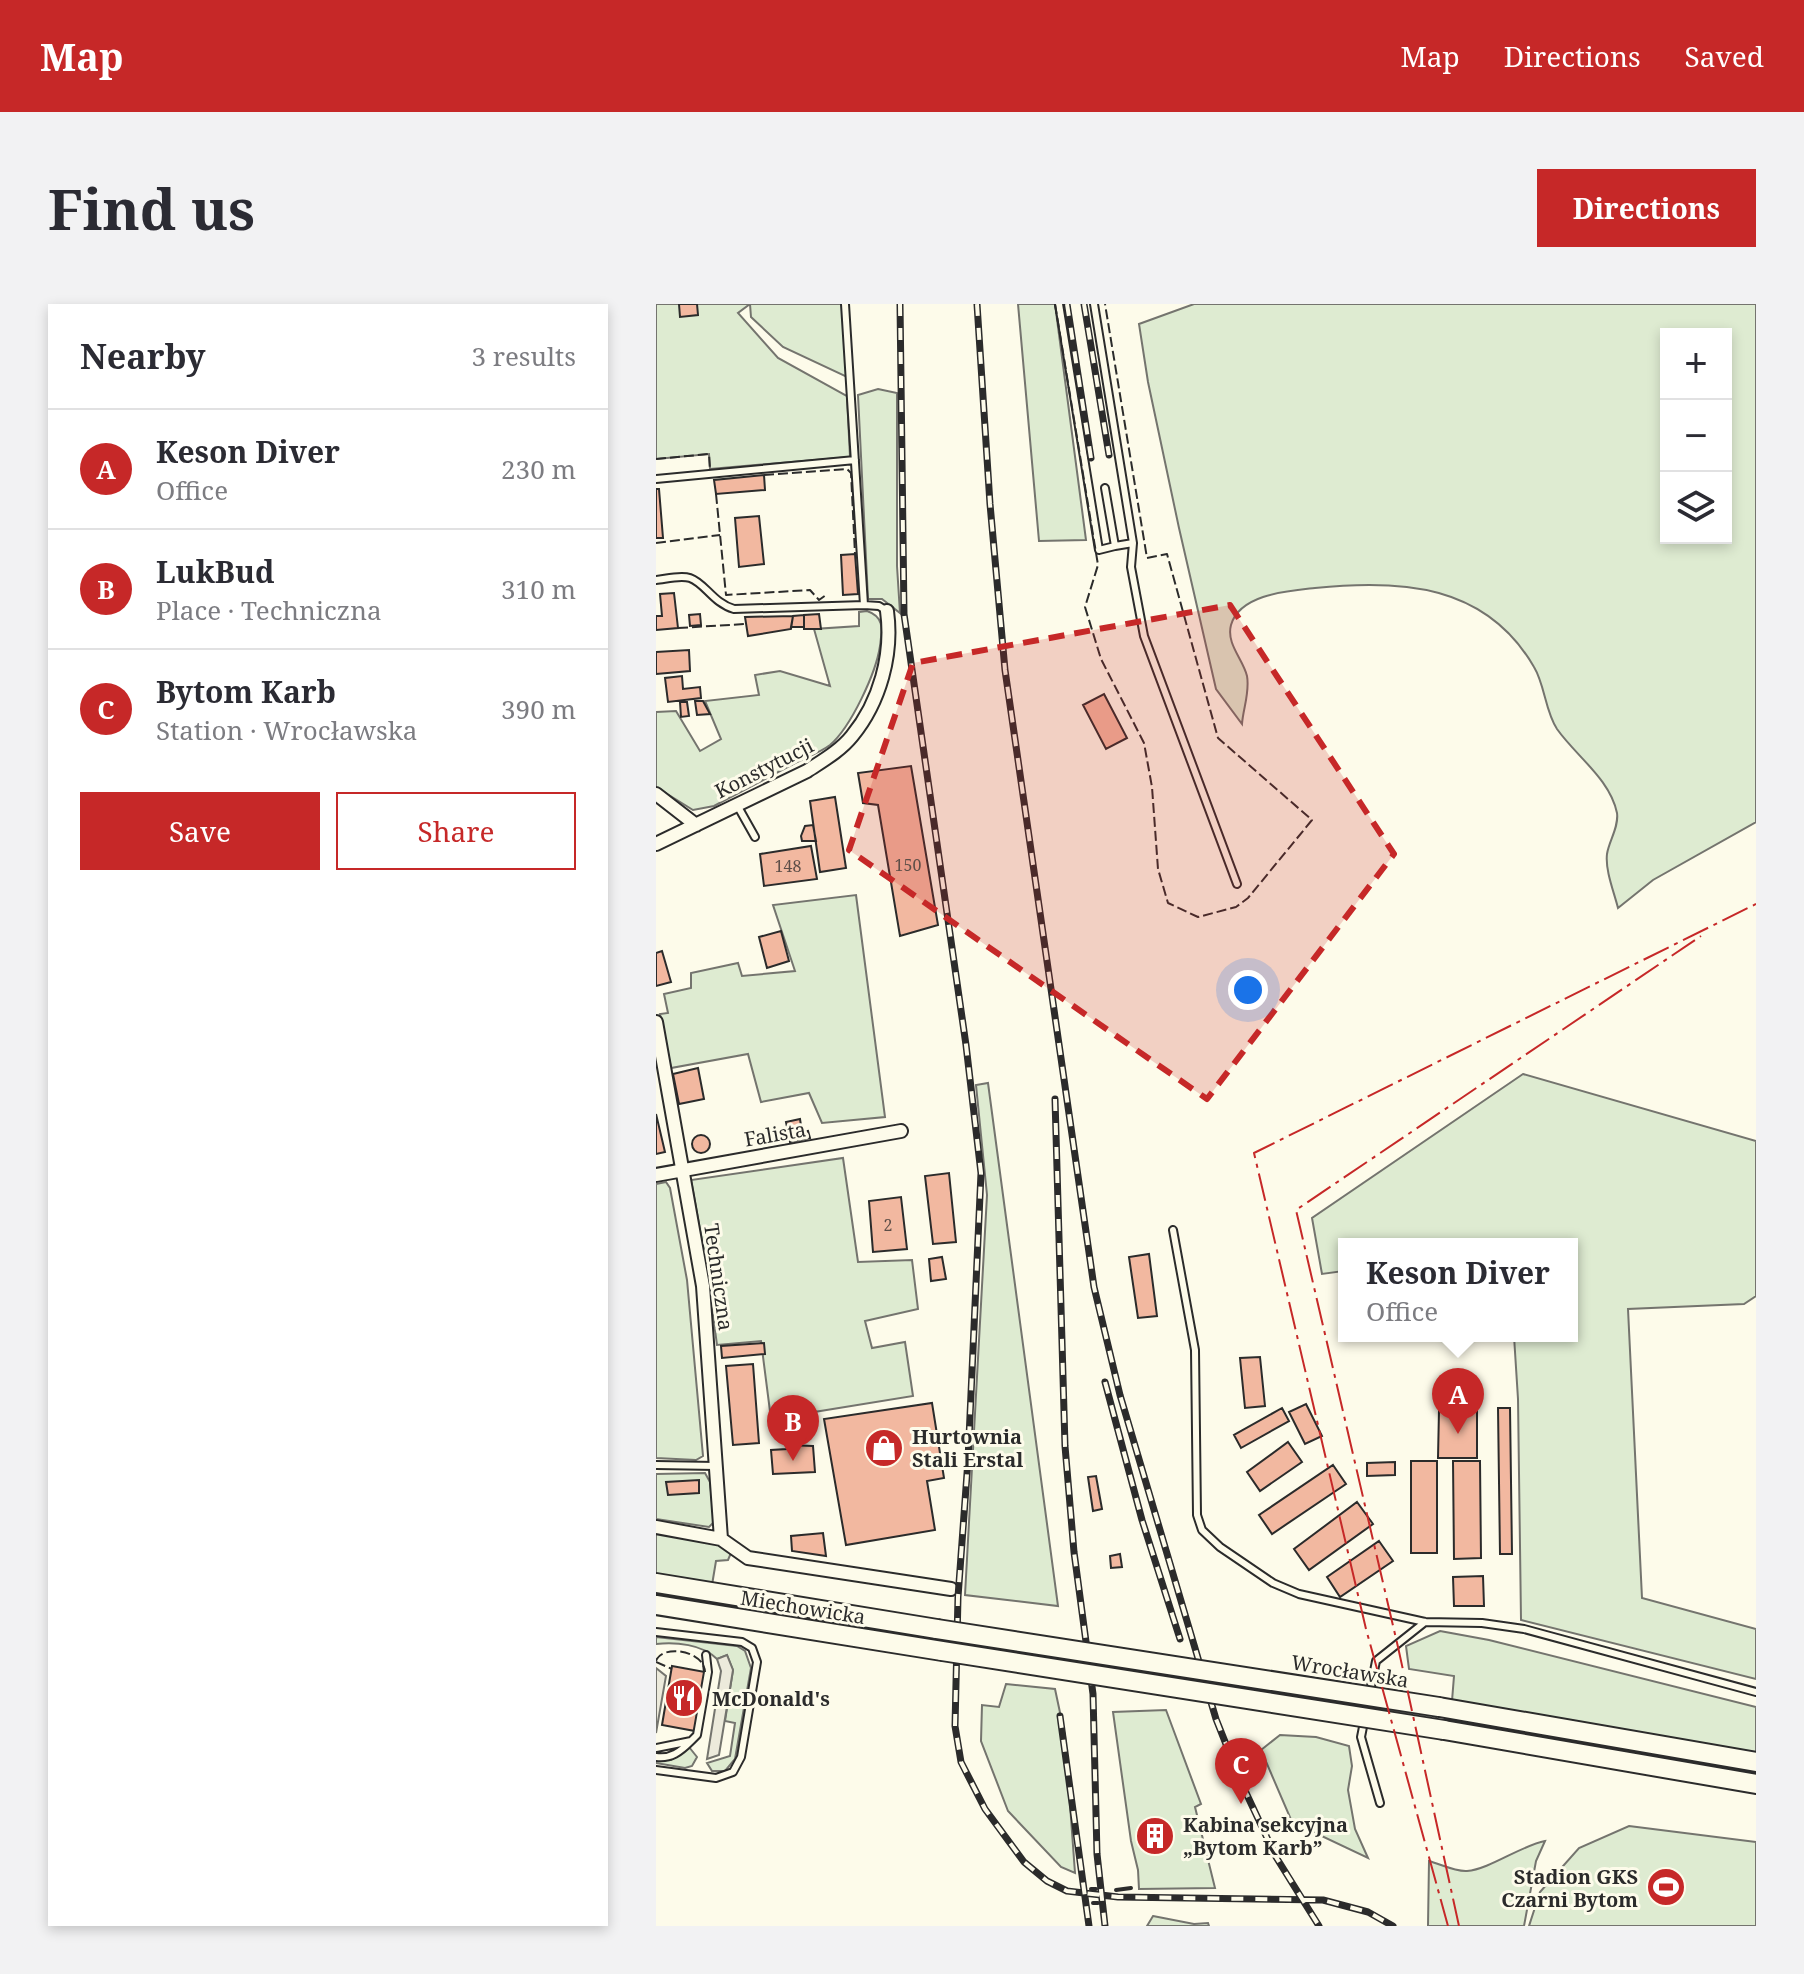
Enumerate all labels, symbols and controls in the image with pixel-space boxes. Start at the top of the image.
text: Map [40,30,124,82]
text: Map [1400,37,1460,75]
text: Directions [1504,37,1641,75]
text: Saved [1685,37,1764,75]
button: Directions [1537,169,1756,247]
text: Find us [48,170,255,246]
map controls [1660,328,1732,544]
button: + [1660,328,1732,400]
text: Nearby [80,333,206,379]
text: 3 results [471,338,576,374]
button: − [1660,400,1732,472]
text: Keson Diver [156,431,340,472]
text: A [96,451,116,487]
text: 230 m [501,451,576,487]
text: Office [156,472,228,508]
button: layers [1660,472,1732,544]
text: LukBud [156,551,274,592]
text: B [97,571,115,607]
text: 310 m [501,571,576,607]
text: Place · Techniczna [156,592,382,628]
text: Bytom Karb [156,671,336,712]
text: C [97,691,115,727]
text: 390 m [501,691,576,727]
text: Station · Wrocławska [156,712,418,748]
street label: Konstytucji [710,731,818,804]
button: Save [80,792,320,870]
button: Share [336,792,576,870]
house number: 150 [895,854,921,876]
house number: 148 [775,855,801,877]
your location [1228,970,1268,1010]
street label: Falista [742,1115,808,1153]
house number: 2 [884,1214,892,1236]
street label: Techniczna [698,1222,740,1332]
popup [1338,1238,1578,1342]
text: Keson Diver [1366,1252,1550,1293]
text: Office [1366,1293,1438,1329]
pin: A [1432,1368,1484,1434]
pin: B [767,1395,819,1461]
place label: Hurtownia Stali Erstal [912,1423,1023,1473]
shop icon: Hurtownia Stali Erstal [863,1427,905,1469]
street label: Miechowicka [738,1584,868,1630]
street label: Wrocławska [1289,1648,1411,1694]
restaurant icon: McDonald's [663,1677,705,1719]
place label: McDonald's [712,1685,830,1712]
pin: C [1215,1738,1267,1804]
place label: Kabina sekcyjna „Bytom Karb” [1183,1811,1348,1861]
building icon: Kabina sekcyjna „Bytom Karb” [1134,1815,1176,1857]
place label: Stadion GKS Czarni Bytom [1501,1863,1638,1913]
sports icon: Stadion GKS Czarni Bytom [1645,1866,1687,1908]

